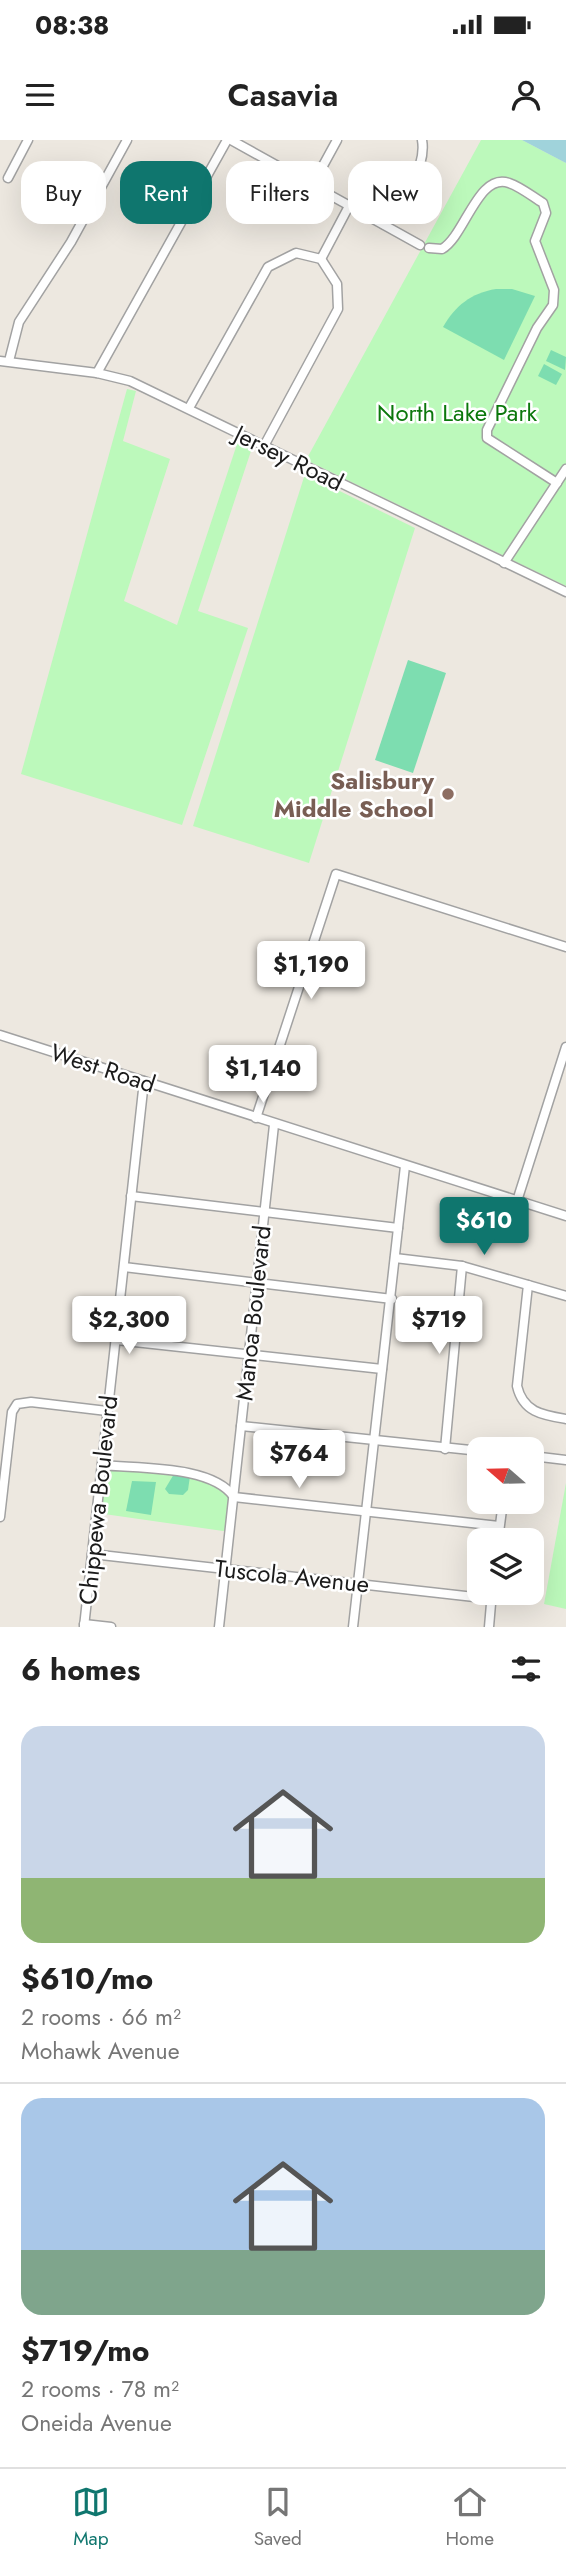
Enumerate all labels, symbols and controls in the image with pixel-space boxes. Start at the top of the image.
text: 08:38 [35,6,109,44]
text: Casavia [228,72,338,118]
icon: menu [21,76,59,114]
icon: person [507,76,545,114]
chip: Buy [21,161,106,224]
chip: Rent [120,161,212,224]
chip: Filters [226,161,334,224]
chip: New [348,161,442,224]
park label: North Lake Park [377,395,538,430]
street label: Jersey Road [226,415,350,499]
place label: Salisbury Middle School [274,763,434,826]
marker: Salisbury Middle School [440,786,456,802]
pin: $1,190 [254,942,368,1001]
text: $1,190 [273,947,349,981]
street label: West Road [46,1035,160,1101]
pin: $1,140 [206,1046,320,1105]
text: $1,140 [225,1051,301,1085]
pin: $610 [443,1198,525,1257]
text: $610 [456,1203,512,1237]
street label: Manoa Boulevard [226,1224,280,1402]
pin: $2,300 [72,1296,186,1356]
pin: $719 [398,1296,480,1356]
text: $2,300 [88,1302,170,1336]
text: $719 [411,1302,467,1336]
street label: Chippewa Boulevard [70,1394,126,1606]
pin: $764 [258,1430,340,1490]
text: $764 [269,1436,329,1470]
north arrow [467,1437,544,1514]
map controls [467,1437,544,1605]
button: layers [467,1528,544,1605]
street label: Tuscola Avenue [213,1550,371,1602]
text: 6 homes [21,1648,140,1691]
icon: filters [507,1650,545,1688]
icon: home [220,1771,346,1897]
text: $610/mo [21,1957,153,2000]
text: 2 rooms · 66 m² [21,2000,181,2034]
text: Mohawk Avenue [21,2034,180,2068]
icon: home [220,2143,346,2269]
text: $719/mo [21,2329,149,2372]
text: 2 rooms · 78 m² [21,2372,179,2406]
text: Oneida Avenue [21,2406,172,2440]
tab: Map [72,2483,110,2552]
tab: Saved [254,2483,302,2552]
tab: Home [446,2483,494,2552]

